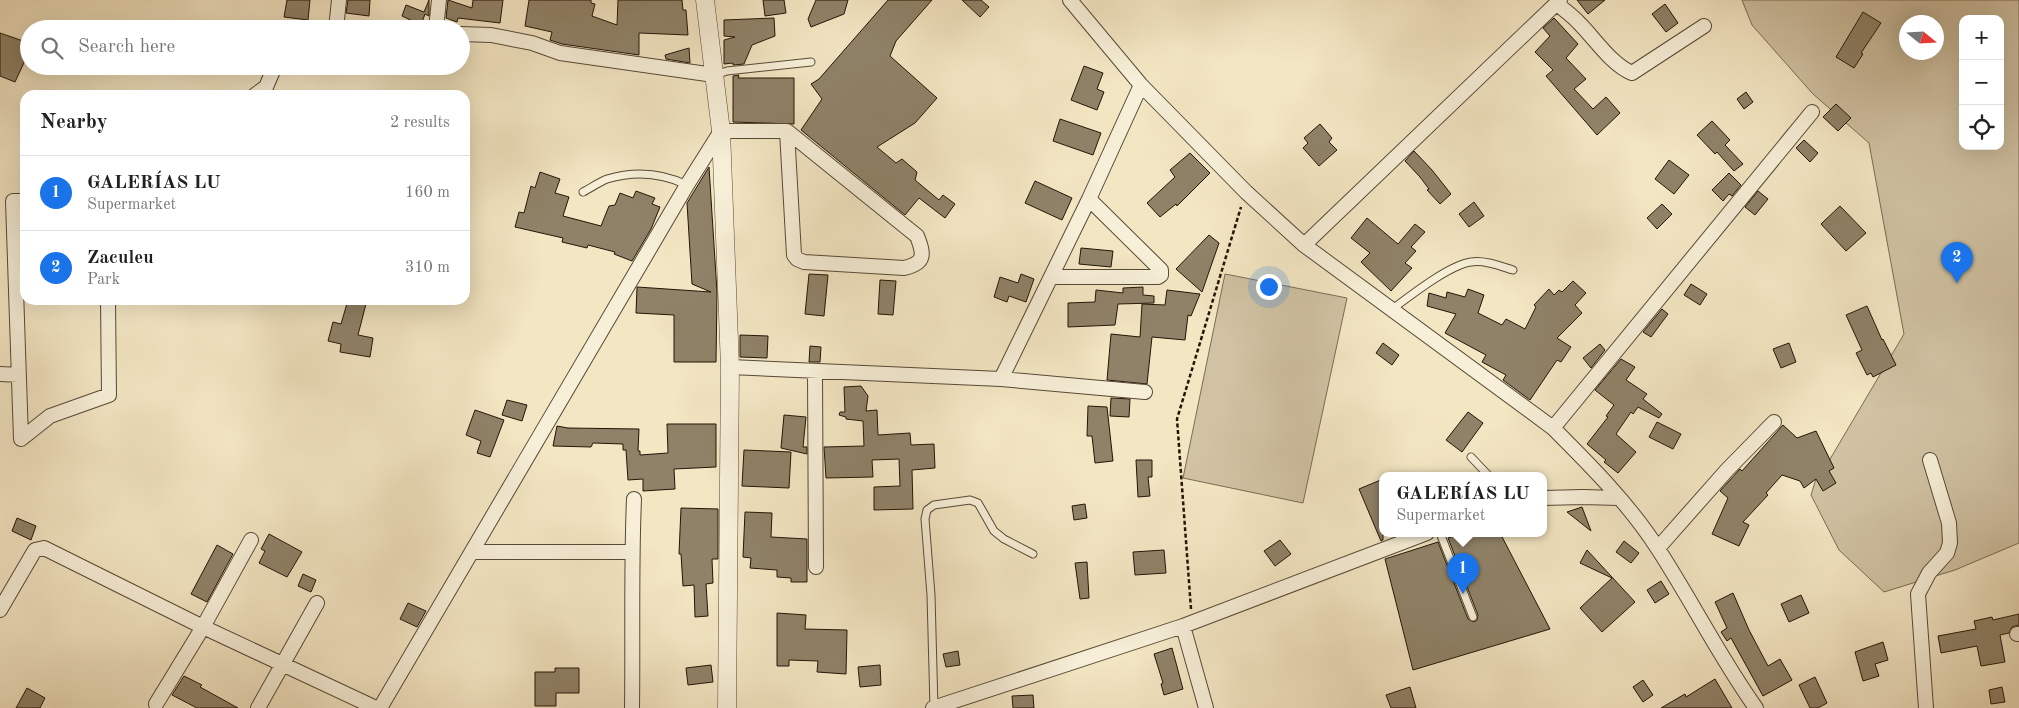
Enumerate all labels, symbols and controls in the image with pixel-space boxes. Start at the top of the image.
north arrow [1899,15,1944,60]
map controls [1959,15,2004,150]
button: + [1959,15,2004,60]
search box [20,20,470,75]
icon: search [38,34,66,62]
text: Search here [78,38,175,57]
button: − [1959,60,2004,105]
button: locate [1959,105,2004,150]
text: Nearby [40,112,108,133]
text: 2 results [390,115,450,131]
text: GALERÍAS LU [87,174,221,193]
text: 1 [51,185,61,201]
text: 160 m [405,185,450,201]
text: Supermarket [87,197,176,213]
pin: 2 [1941,242,1973,283]
text: Zaculeu [87,249,154,268]
text: 2 [51,260,61,276]
text: 310 m [405,260,450,276]
text: Park [87,272,120,288]
your location [1256,274,1282,300]
popup [1379,472,1547,537]
text: GALERÍAS LU [1396,485,1530,504]
text: Supermarket [1396,508,1485,524]
pin: 1 [1447,553,1479,594]

